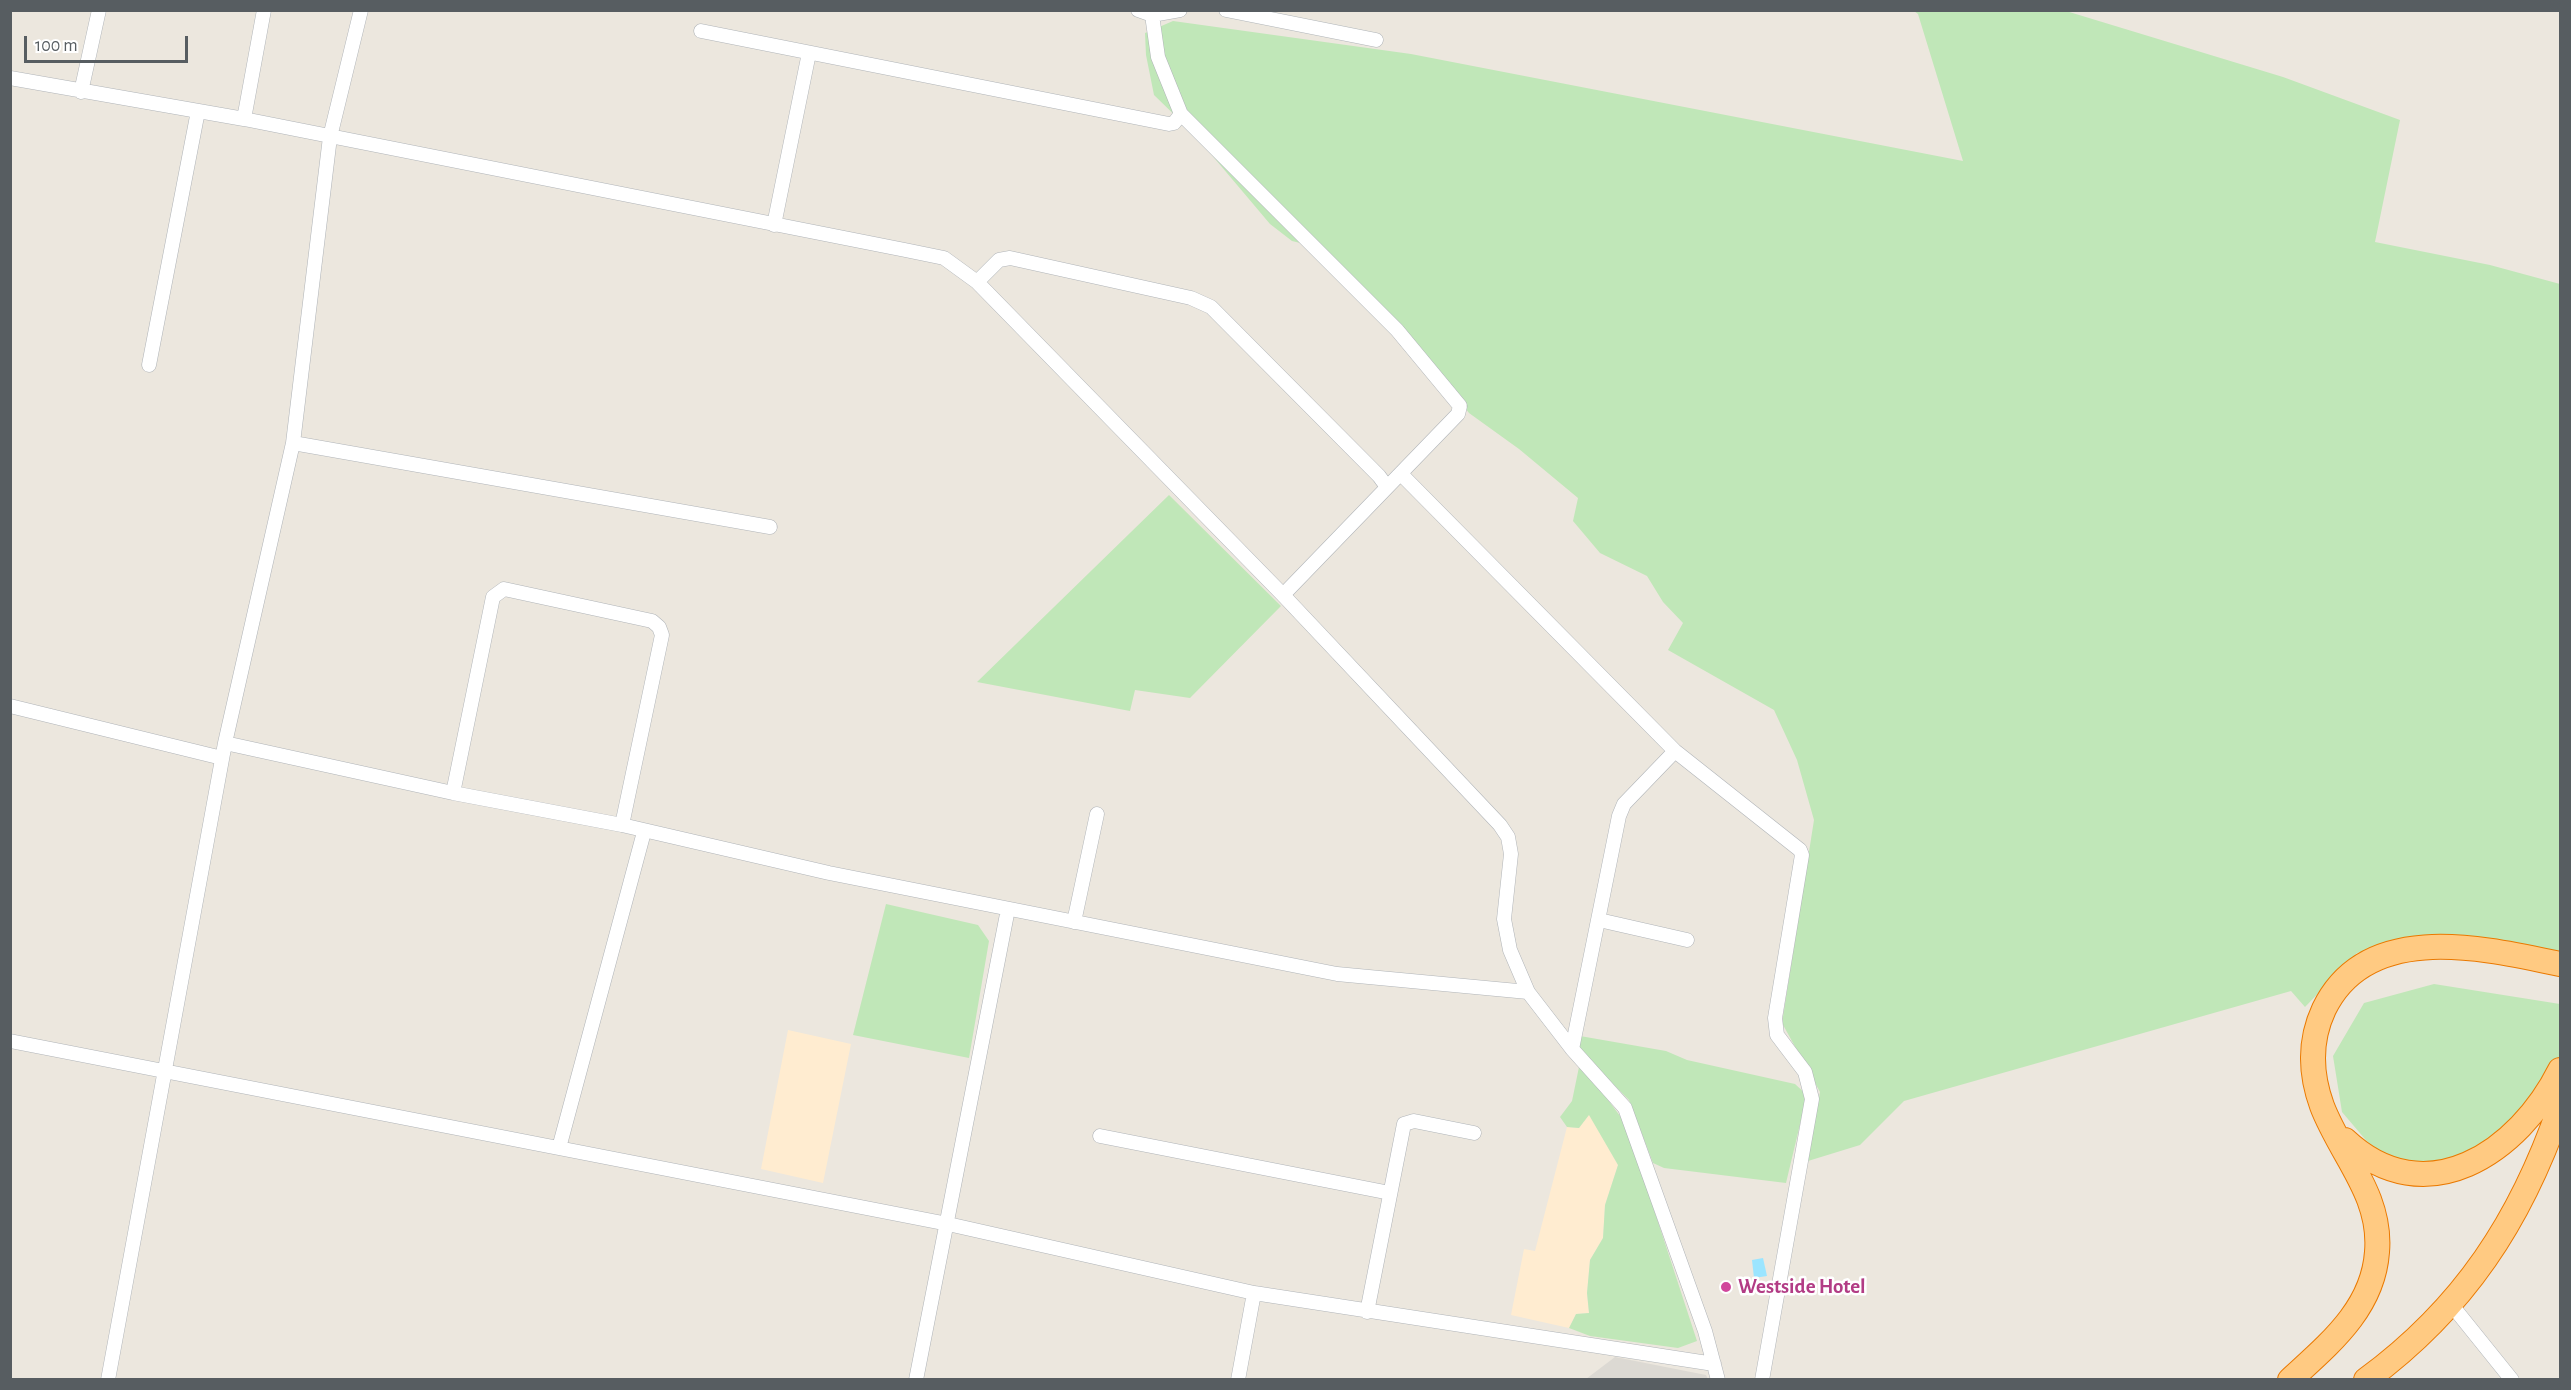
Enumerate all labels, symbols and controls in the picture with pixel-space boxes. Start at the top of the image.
scale bar [27,24,190,62]
text: 100 m [35,37,78,55]
place label: Westside Hotel [1738,1274,1866,1300]
marker: Westside Hotel [1719,1280,1733,1294]

